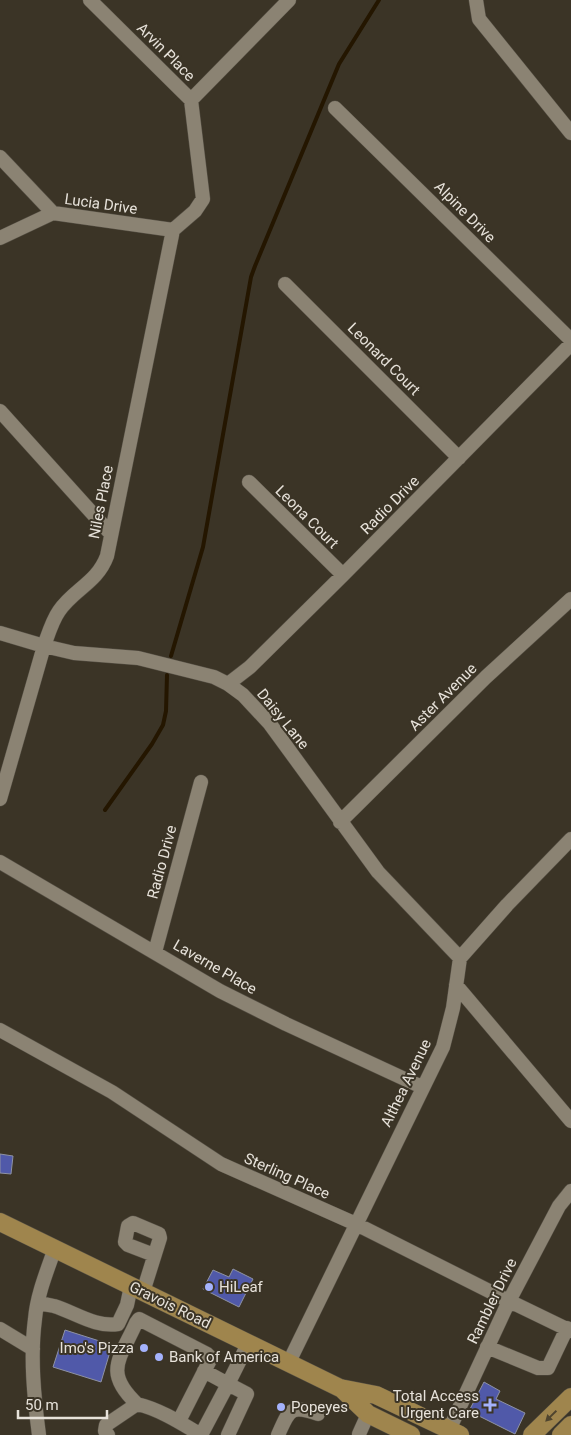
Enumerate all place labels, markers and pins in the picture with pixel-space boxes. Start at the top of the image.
place label: HiLeaf [219,1278,264,1296]
marker: HiLeaf [203,1281,215,1293]
place label: Imo's Pizza [60,1339,134,1357]
marker: Imo's Pizza [138,1342,150,1354]
place label: Bank of America [169,1348,279,1366]
marker: Bank of America [153,1351,165,1363]
place label: Total Access Urgent Care [393,1387,479,1422]
place label: Popeyes [291,1398,348,1416]
marker: Total Access Urgent Care [483,1398,497,1412]
marker: Popeyes [275,1401,287,1413]

